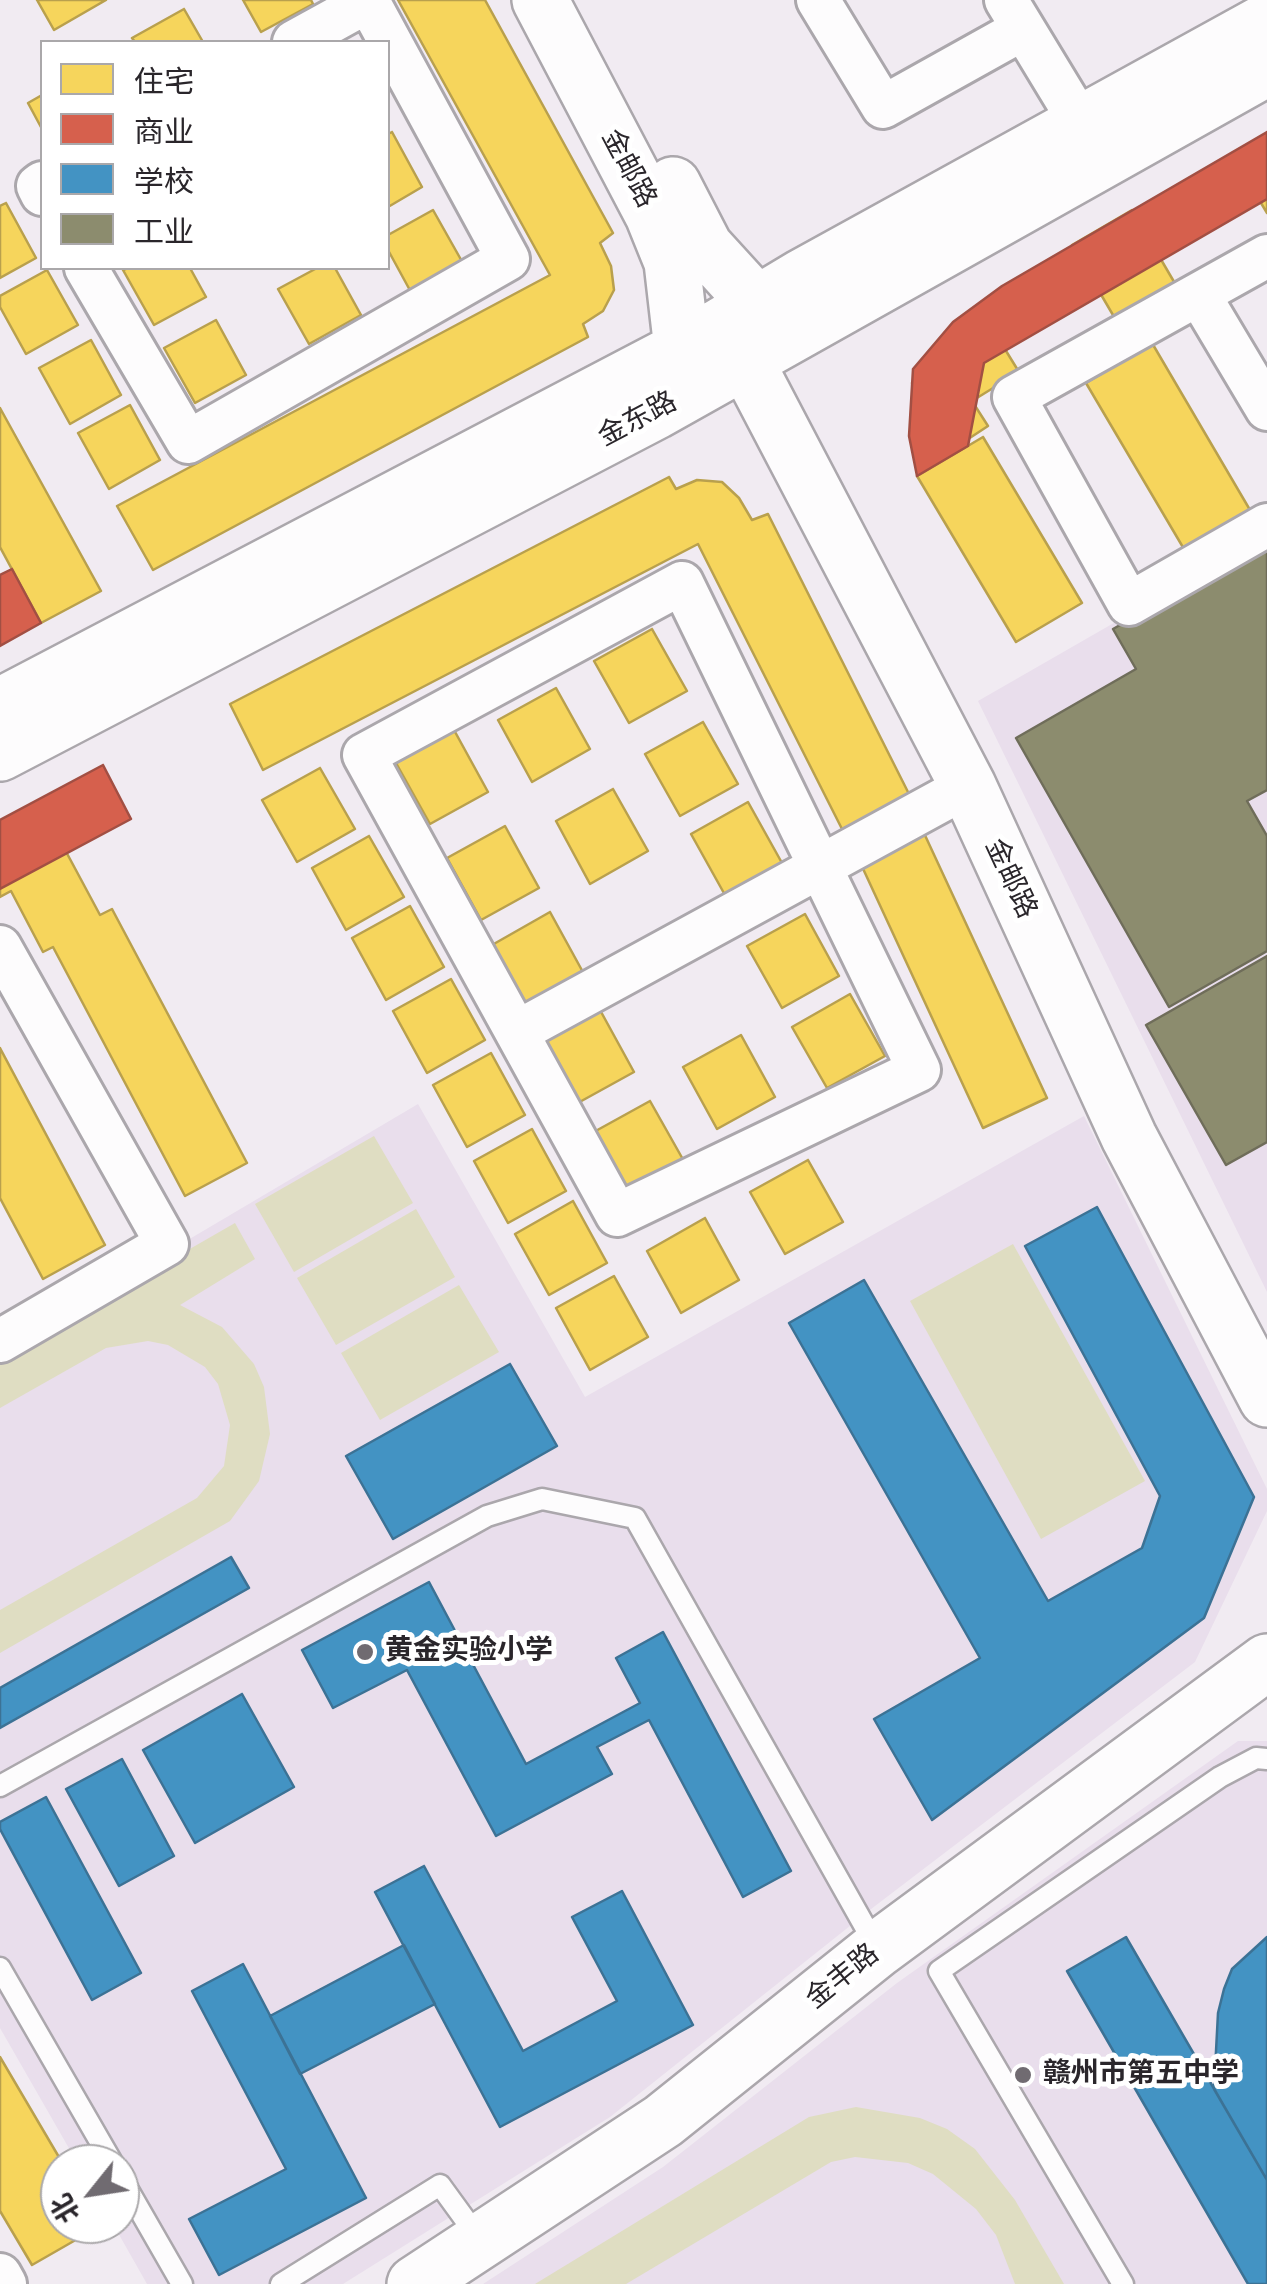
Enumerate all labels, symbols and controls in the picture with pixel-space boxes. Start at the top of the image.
legend [40,40,390,270]
text: 住宅 [134,62,194,101]
text: 商业 [134,112,194,151]
street label: 金邮路 [593,124,663,214]
text: 学校 [134,162,194,201]
text: 工业 [134,212,194,251]
street label: 金东路 [593,385,683,455]
street label: 金邮路 [977,834,1043,924]
place label: 黄金实验小学 [385,1635,553,1669]
marker: 黄金实验小学 [354,1641,376,1663]
street label: 金丰路 [800,1938,886,2016]
place label: 赣州市第五中学 [1043,2058,1239,2092]
marker: 赣州市第五中学 [1012,2064,1034,2086]
north arrow [40,2144,140,2244]
text: 北 [42,2187,88,2230]

